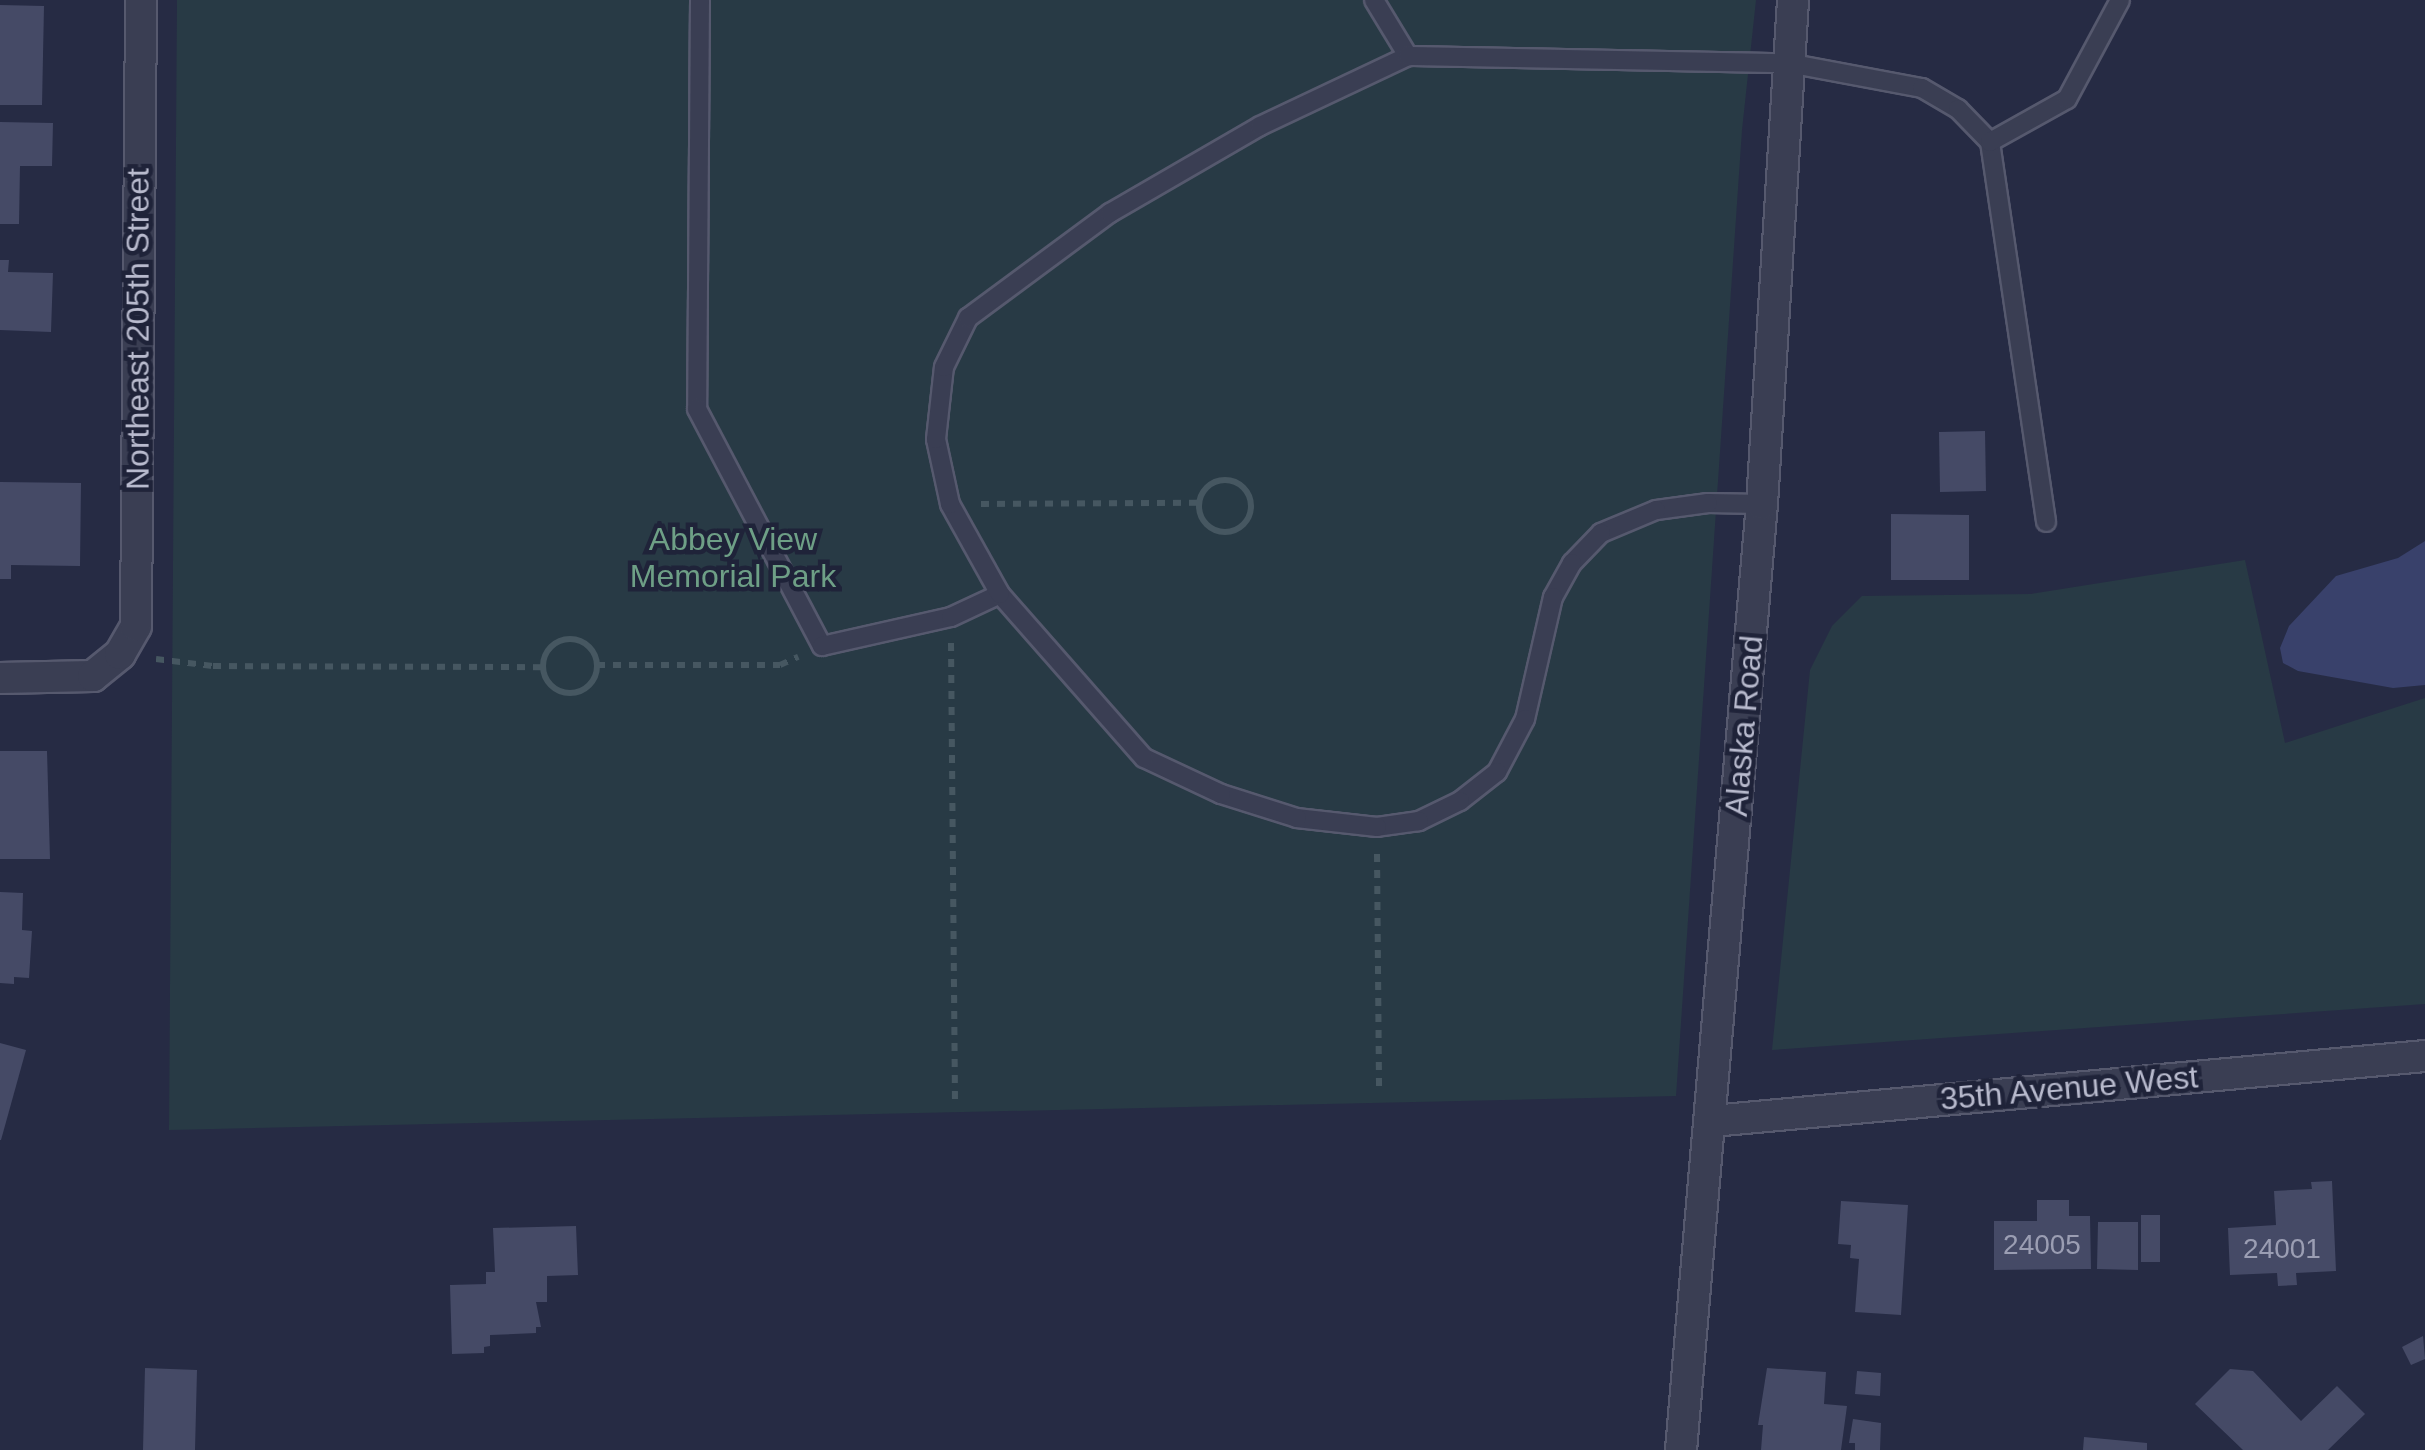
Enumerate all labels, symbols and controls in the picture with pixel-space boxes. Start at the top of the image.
street label: Northeast 205th Street [119,168,157,490]
park label: Abbey View Memorial Park [630,521,836,596]
street label: Alaska Road [1717,634,1771,818]
street label: 35th Avenue West [1938,1058,2200,1118]
house number: 24005 [2003,1228,2081,1262]
house number: 24001 [2243,1232,2321,1266]

